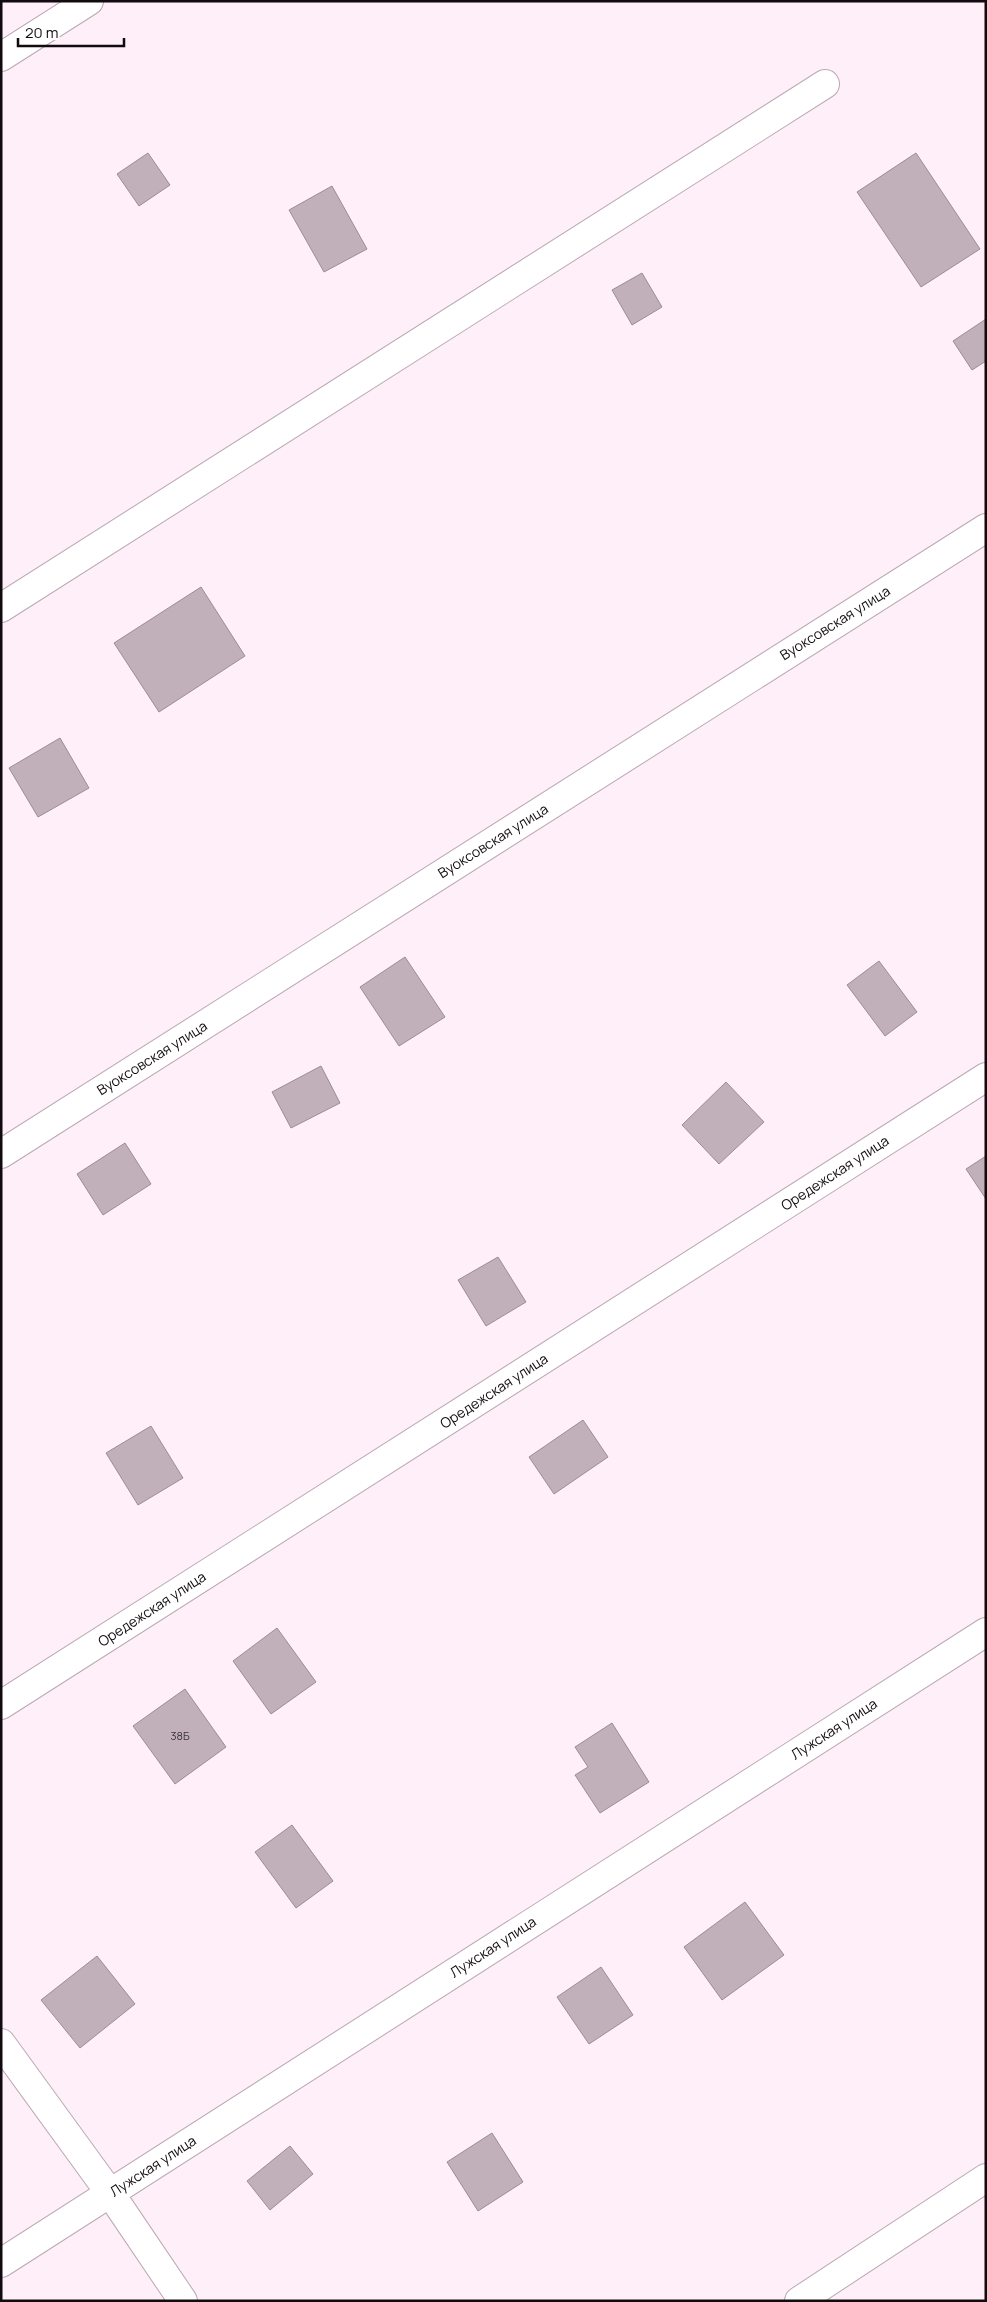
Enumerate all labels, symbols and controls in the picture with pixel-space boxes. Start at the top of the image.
scale bar [18,15,124,47]
text: 20 m [25,22,58,43]
street label: Вуоксовская улица [776,581,893,664]
street label: Вуоксовская улица [434,799,551,882]
street label: Вуоксовская улица [93,1016,210,1099]
street label: Оредежская улица [777,1131,892,1215]
street label: Оредежская улица [436,1349,551,1433]
street label: Оредежская улица [94,1567,209,1651]
street label: Лужская улица [787,1694,881,1764]
house number: 38Б [170,1728,190,1743]
street label: Лужская улица [446,1912,540,1982]
street label: Лужская улица [106,2131,200,2201]

